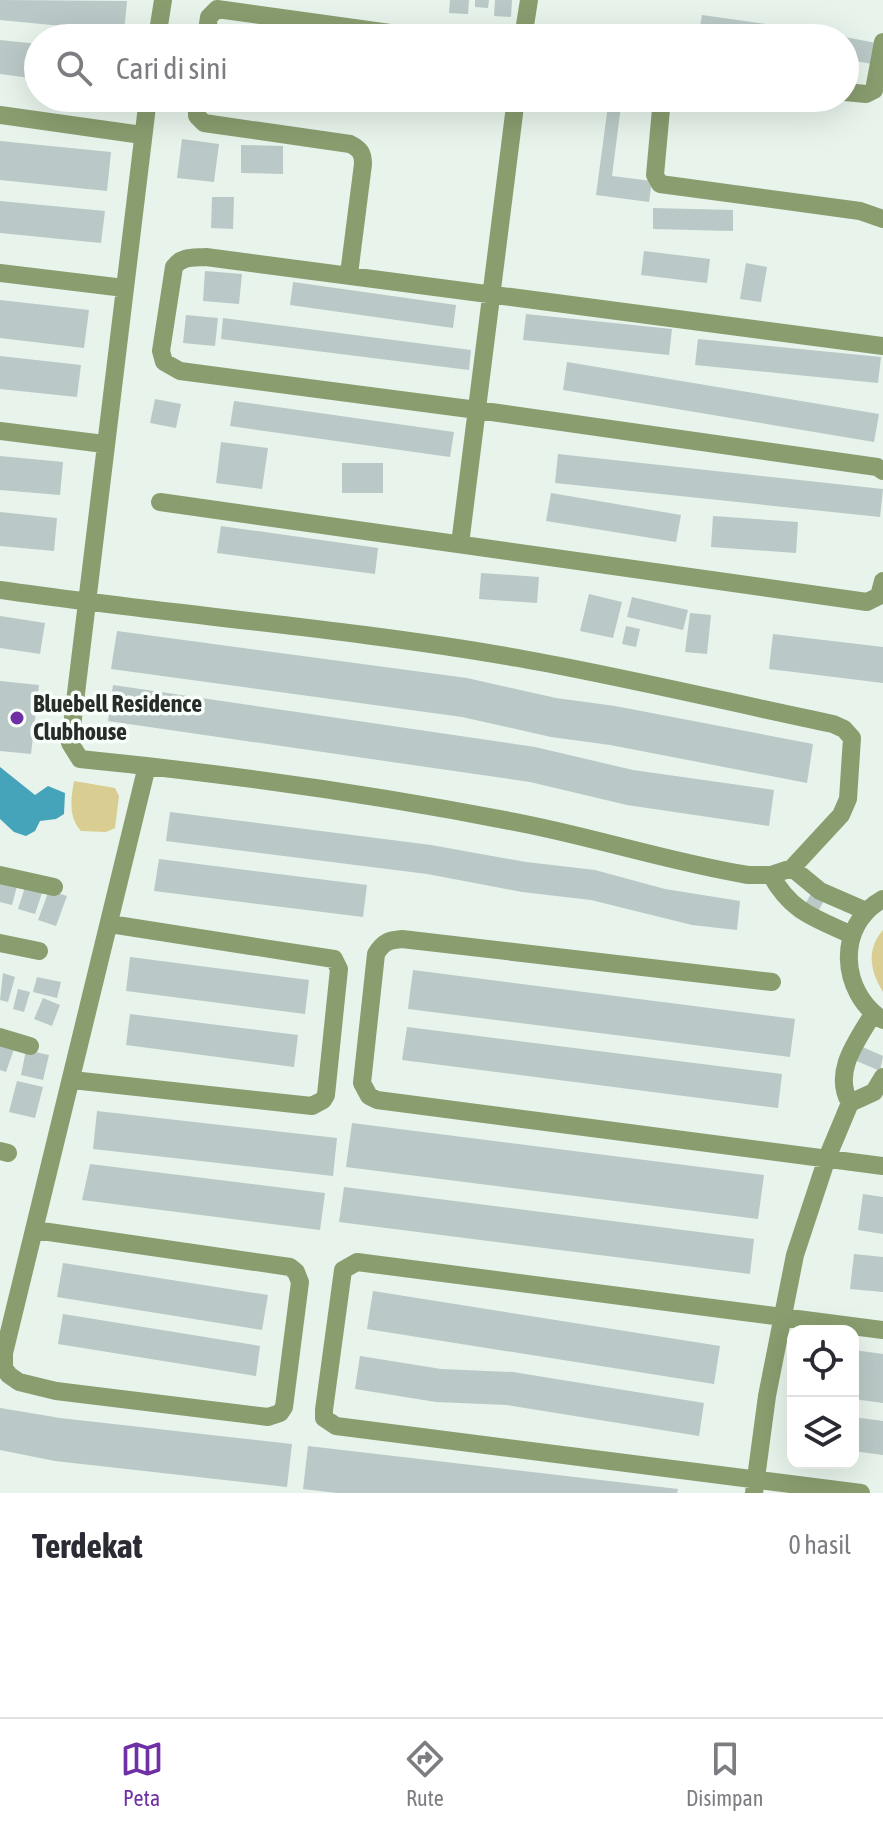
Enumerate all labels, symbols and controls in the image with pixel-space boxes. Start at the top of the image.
search box [24,24,859,112]
icon: search [52,46,96,90]
text: Cari di sini [116,51,227,85]
place label: Bluebell Residence Clubhouse [33,690,202,745]
marker: Bluebell Residence Clubhouse [8,709,26,727]
map controls [787,1325,859,1469]
button: locate [787,1325,859,1397]
button: layers [787,1397,859,1469]
text: Terdekat [32,1526,142,1565]
text: 0 hasil [788,1530,851,1560]
tab: Peta [120,1737,164,1811]
tab: Rute [403,1737,447,1811]
tab: Disimpan [686,1737,763,1811]

